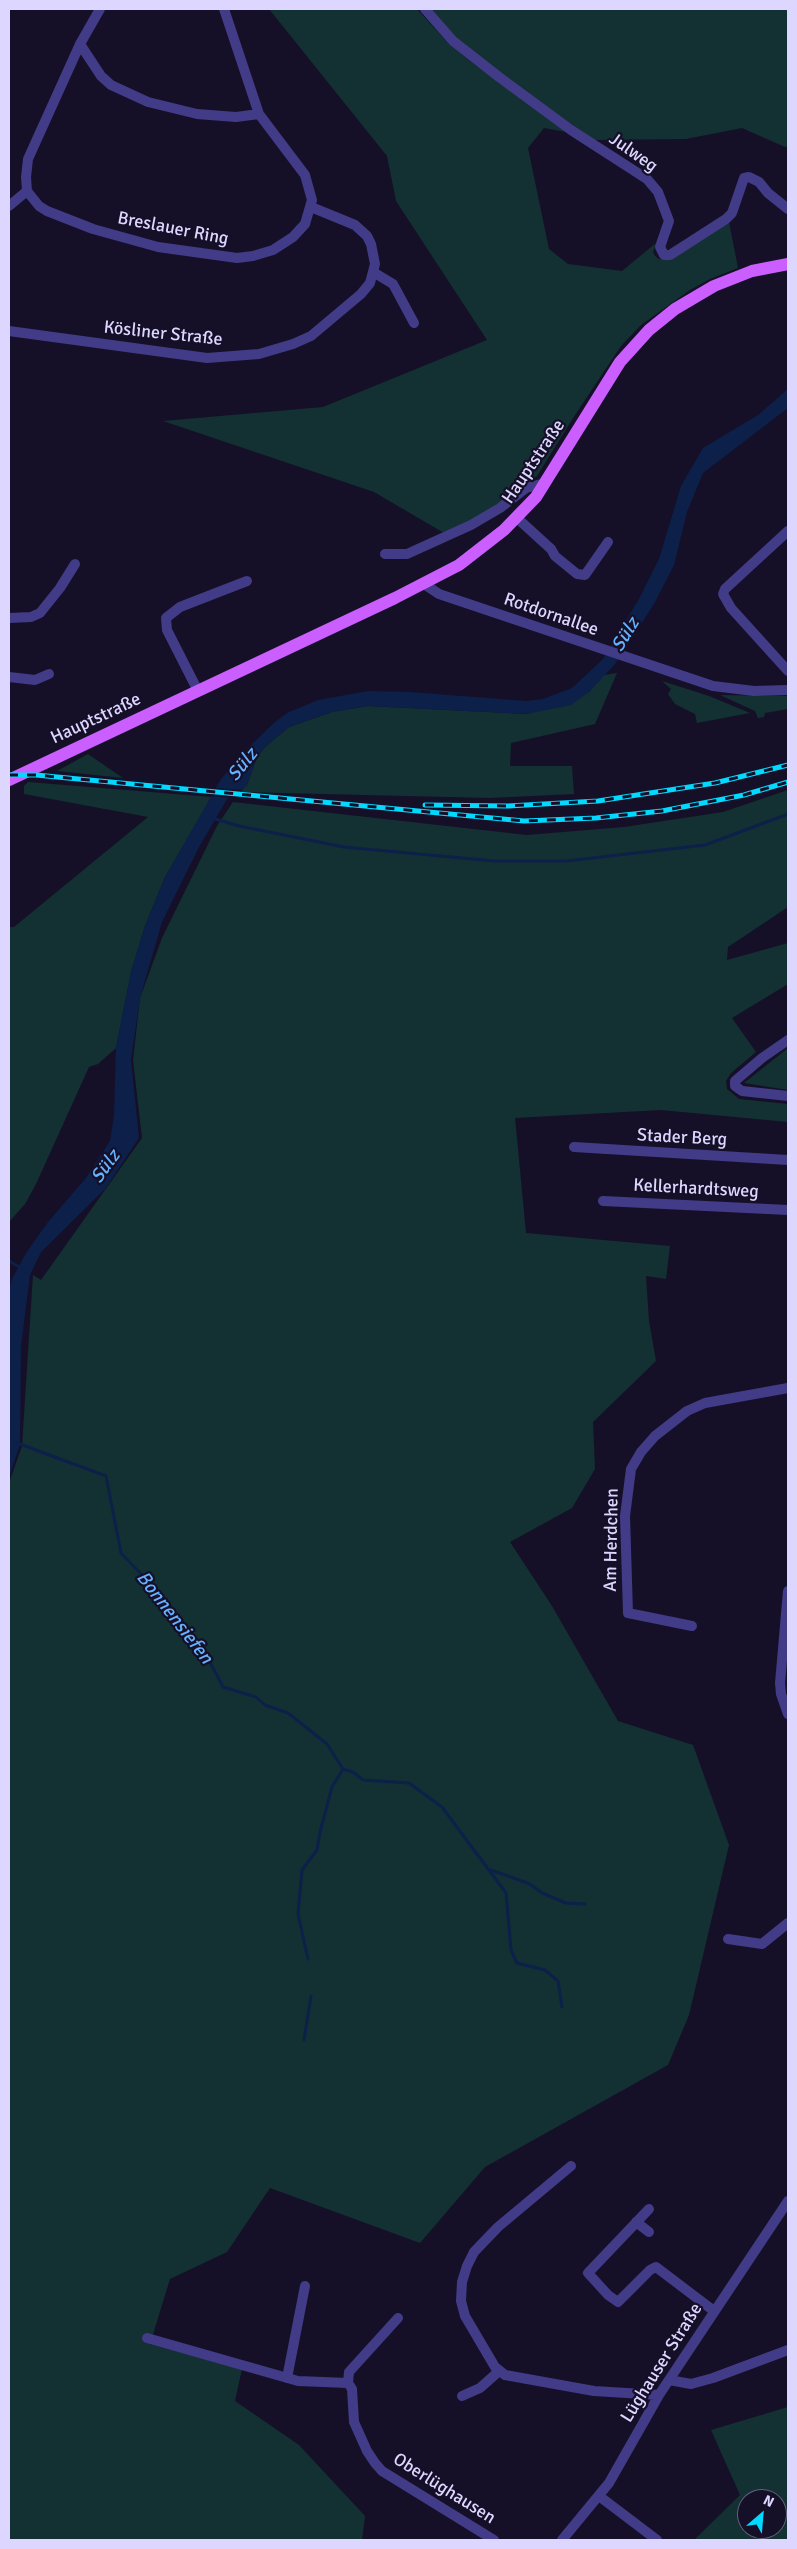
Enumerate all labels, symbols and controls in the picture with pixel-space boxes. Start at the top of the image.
street label: Julweg [605,129,661,177]
street label: Breslauer Ring [116,208,230,250]
street label: Kösliner Straße [103,317,223,351]
street label: Hauptstraße [498,416,570,508]
street label: Rotdornallee [501,589,601,641]
water label: Sülz [607,614,645,656]
street label: Hauptstraße [47,689,145,749]
water label: Sülz [223,744,263,786]
street label: Stader Berg [636,1125,728,1151]
water label: Sülz [86,1146,126,1188]
street label: Kellerhardtsweg [633,1175,759,1203]
street label: Am Herdchen [600,1488,624,1592]
water label: Bonnensiefen [131,1567,217,1669]
street label: Lüghauser Straße [617,2299,707,2427]
street label: Oberlüghausen [389,2449,499,2529]
north arrow [737,2489,787,2539]
text: N [760,2491,777,2511]

